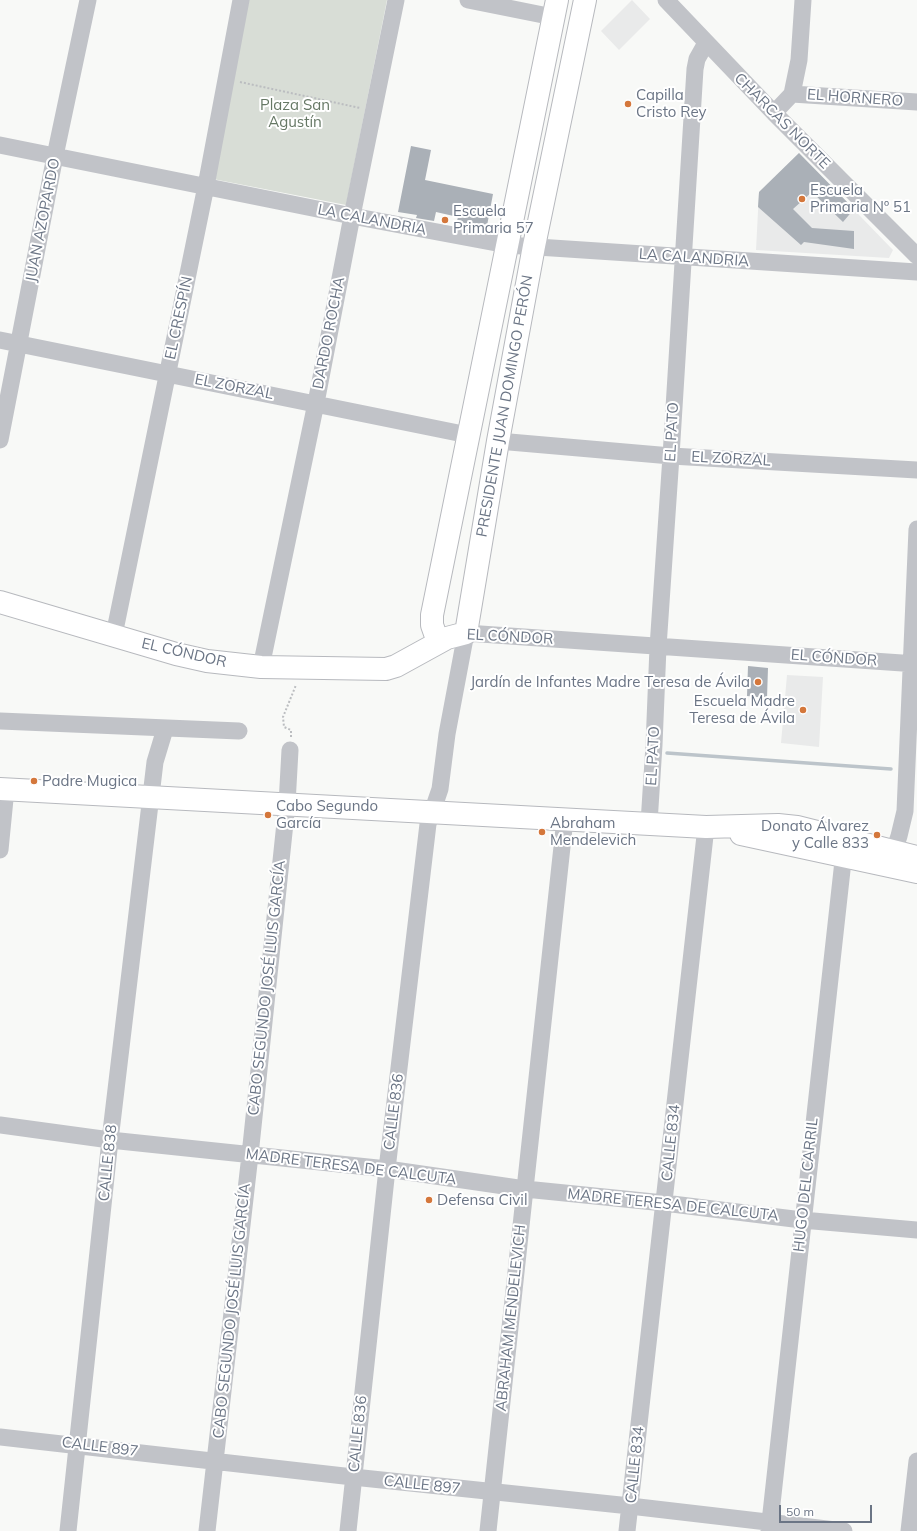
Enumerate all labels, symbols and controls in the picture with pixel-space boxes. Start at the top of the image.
street label: CHARCAS NORTE [730,69,834,173]
place label: Capilla Cristo Rey [636,86,707,121]
street label: EL HORNERO [806,86,904,110]
park label: Plaza San Agustín [260,96,330,131]
marker: Capilla Cristo Rey [623,99,633,109]
street label: JUAN AZOPARDO [22,156,64,284]
place label: Escuela Primaria Nº 51 [810,181,911,216]
marker: Escuela Primaria Nº 51 [797,194,807,204]
street label: LA CALANDRIA [316,201,428,239]
place label: Escuela Primaria 57 [453,202,534,237]
marker: Escuela Primaria 57 [440,215,450,225]
street label: LA CALANDRIA [638,245,750,271]
street label: PRESIDENTE JUAN DOMINGO PERÓN [473,274,537,538]
street label: EL CRESPÍN [161,275,197,361]
street label: DARDO ROCHA [309,275,349,391]
street label: EL ZORZAL [193,371,275,403]
street label: EL PATO [661,402,683,462]
street label: EL ZORZAL [691,448,771,470]
street label: EL CÓNDOR [466,626,554,648]
street label: EL CÓNDOR [140,634,228,672]
street label: EL CÓNDOR [790,646,878,670]
place label: Jardín de Infantes Madre Teresa de Ávila [470,673,750,691]
marker: Jardín de Infantes Madre Teresa de Ávila [753,677,763,687]
place label: Escuela Madre Teresa de Ávila [689,692,795,727]
marker: Escuela Madre Teresa de Ávila [798,705,808,715]
street label: EL PATO [642,726,664,786]
place label: Padre Mugica [42,772,137,790]
marker: Padre Mugica [29,776,39,786]
place label: Cabo Segundo García [276,797,378,832]
marker: Cabo Segundo García [263,810,273,820]
place label: Abraham Mendelevich [550,814,636,849]
place label: Donato Álvarez y Calle 833 [761,817,869,852]
marker: Abraham Mendelevich [537,827,547,837]
marker: Donato Álvarez y Calle 833 [872,830,882,840]
street label: CABO SEGUNDO JOSÉ LUIS GARCÍA [245,859,289,1117]
street label: CALLE 836 [380,1073,408,1151]
street label: CALLE 834 [658,1104,684,1182]
street label: HUGO DEL CARRIL [790,1117,822,1253]
street label: CALLE 838 [95,1124,121,1202]
street label: MADRE TERESA DE CALCUTA [245,1145,457,1189]
street label: CABO SEGUNDO JOSÉ LUIS GARCÍA [210,1182,254,1440]
street label: MADRE TERESA DE CALCUTA [567,1185,779,1225]
place label: Defensa Civil [437,1191,527,1209]
marker: Defensa Civil [424,1195,434,1205]
street label: ABRAHAM MENDELEVICH [492,1224,530,1412]
street label: CALLE 836 [345,1395,371,1473]
street label: CALLE 834 [622,1426,648,1504]
street label: CALLE 897 [61,1433,139,1461]
street label: CALLE 897 [383,1472,461,1498]
scale bar [781,1497,874,1523]
text: 50 m [786,1504,814,1519]

